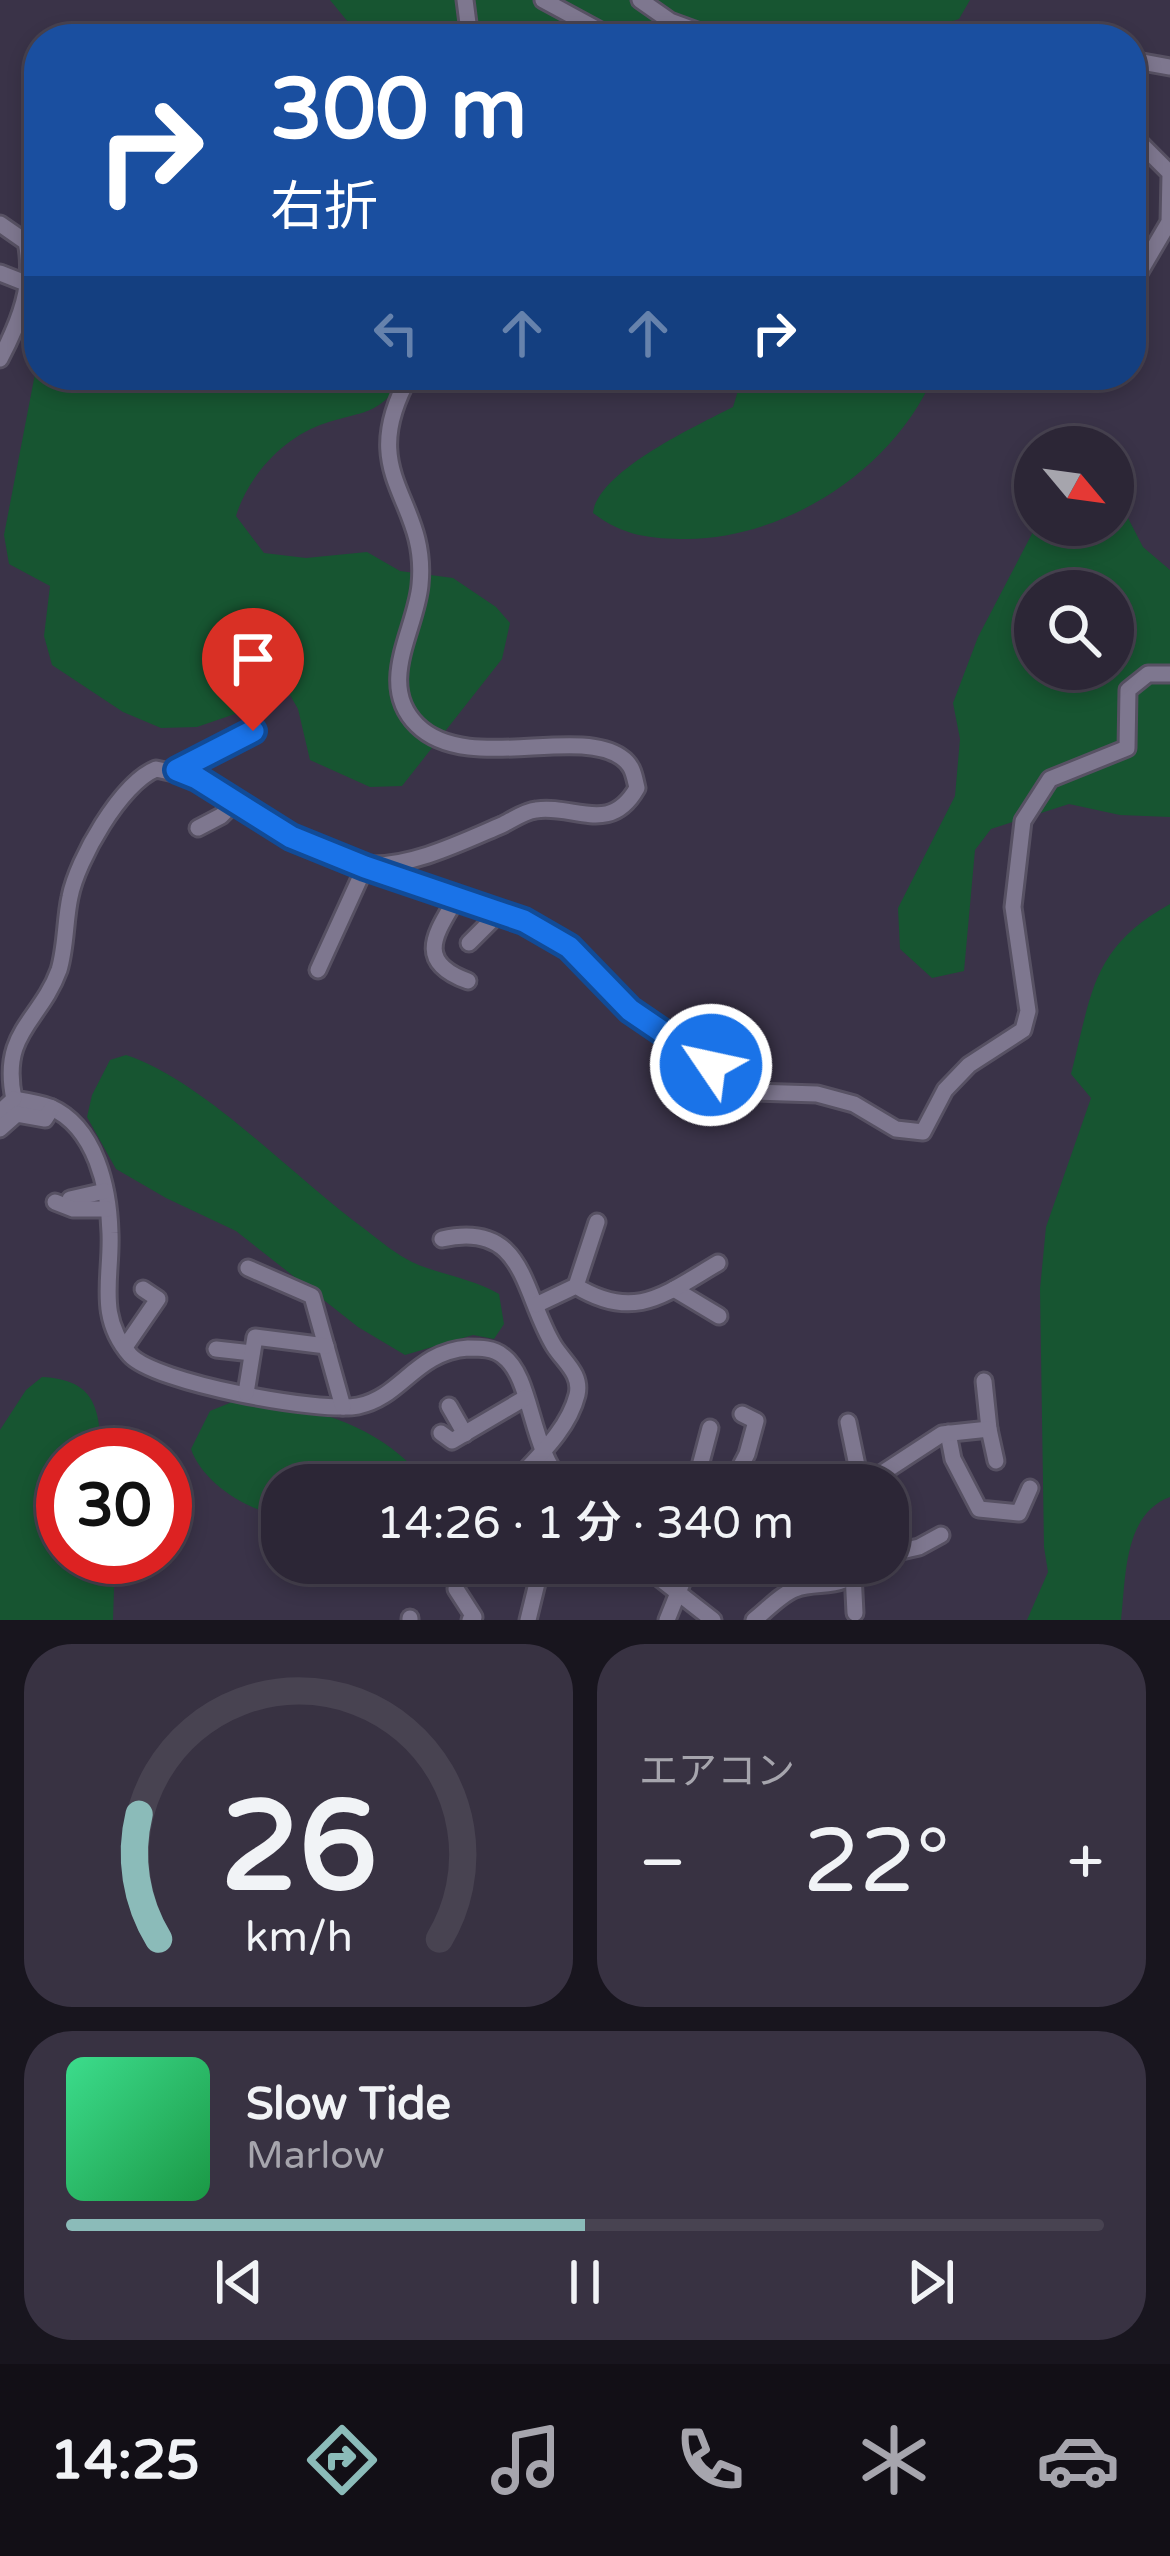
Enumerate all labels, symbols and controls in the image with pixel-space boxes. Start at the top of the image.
text: 300 m [270,60,527,161]
icon: right [72,72,228,228]
text: 右折 [270,175,378,240]
icon: left [363,300,429,366]
icon: ahead [489,300,555,366]
icon: ahead [615,300,681,366]
icon: right [741,300,807,366]
north arrow [1014,426,1134,546]
map controls [1014,426,1134,690]
button: search [1014,570,1134,690]
pin [202,608,304,731]
icon: arrive [220,626,286,692]
position arrow [648,1002,774,1128]
speed limit sign: 30 [36,1428,192,1584]
text: 14:26 · 1 分 · 340 m [376,1497,794,1551]
text: エアコン [639,1748,795,1795]
text: 26 [220,1773,377,1924]
text: 22° [803,1808,950,1917]
text: − [639,1823,686,1903]
text: + [1067,1823,1104,1903]
text: km/h [245,1911,352,1962]
text: Slow Tide [246,2078,451,2132]
text: Marlow [246,2132,385,2179]
icon: previous [206,2249,272,2315]
icon: pause [552,2249,618,2315]
icon: next [898,2249,964,2315]
icon: directions [300,2418,384,2502]
icon: music [484,2418,568,2502]
icon: phone [668,2418,752,2502]
icon: climate [852,2418,936,2502]
icon: car [1036,2418,1120,2502]
text: 14:25 [50,2428,200,2493]

